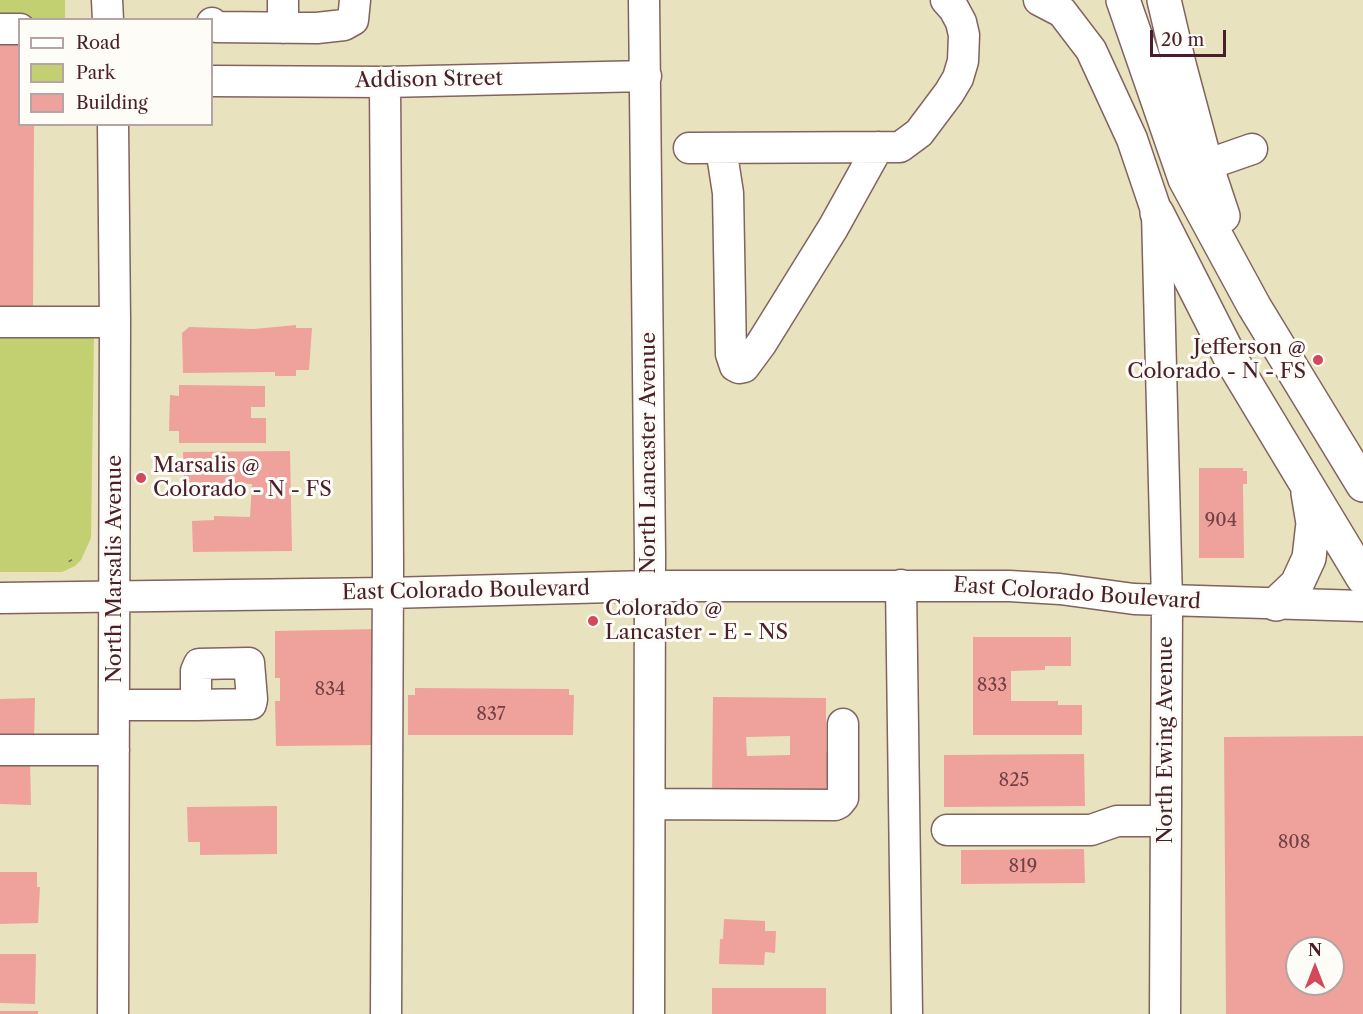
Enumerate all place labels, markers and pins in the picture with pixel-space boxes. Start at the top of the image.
place label: Jefferson @ Colorado - N - FS [1127,335,1306,385]
marker: Jefferson @ Colorado - N - FS [1311,353,1325,367]
place label: Marsalis @ Colorado - N - FS [153,453,332,503]
marker: Marsalis @ Colorado - N - FS [134,471,148,485]
place label: Colorado @ Lancaster - E - NS [605,596,788,646]
marker: Colorado @ Lancaster - E - NS [586,614,600,628]

